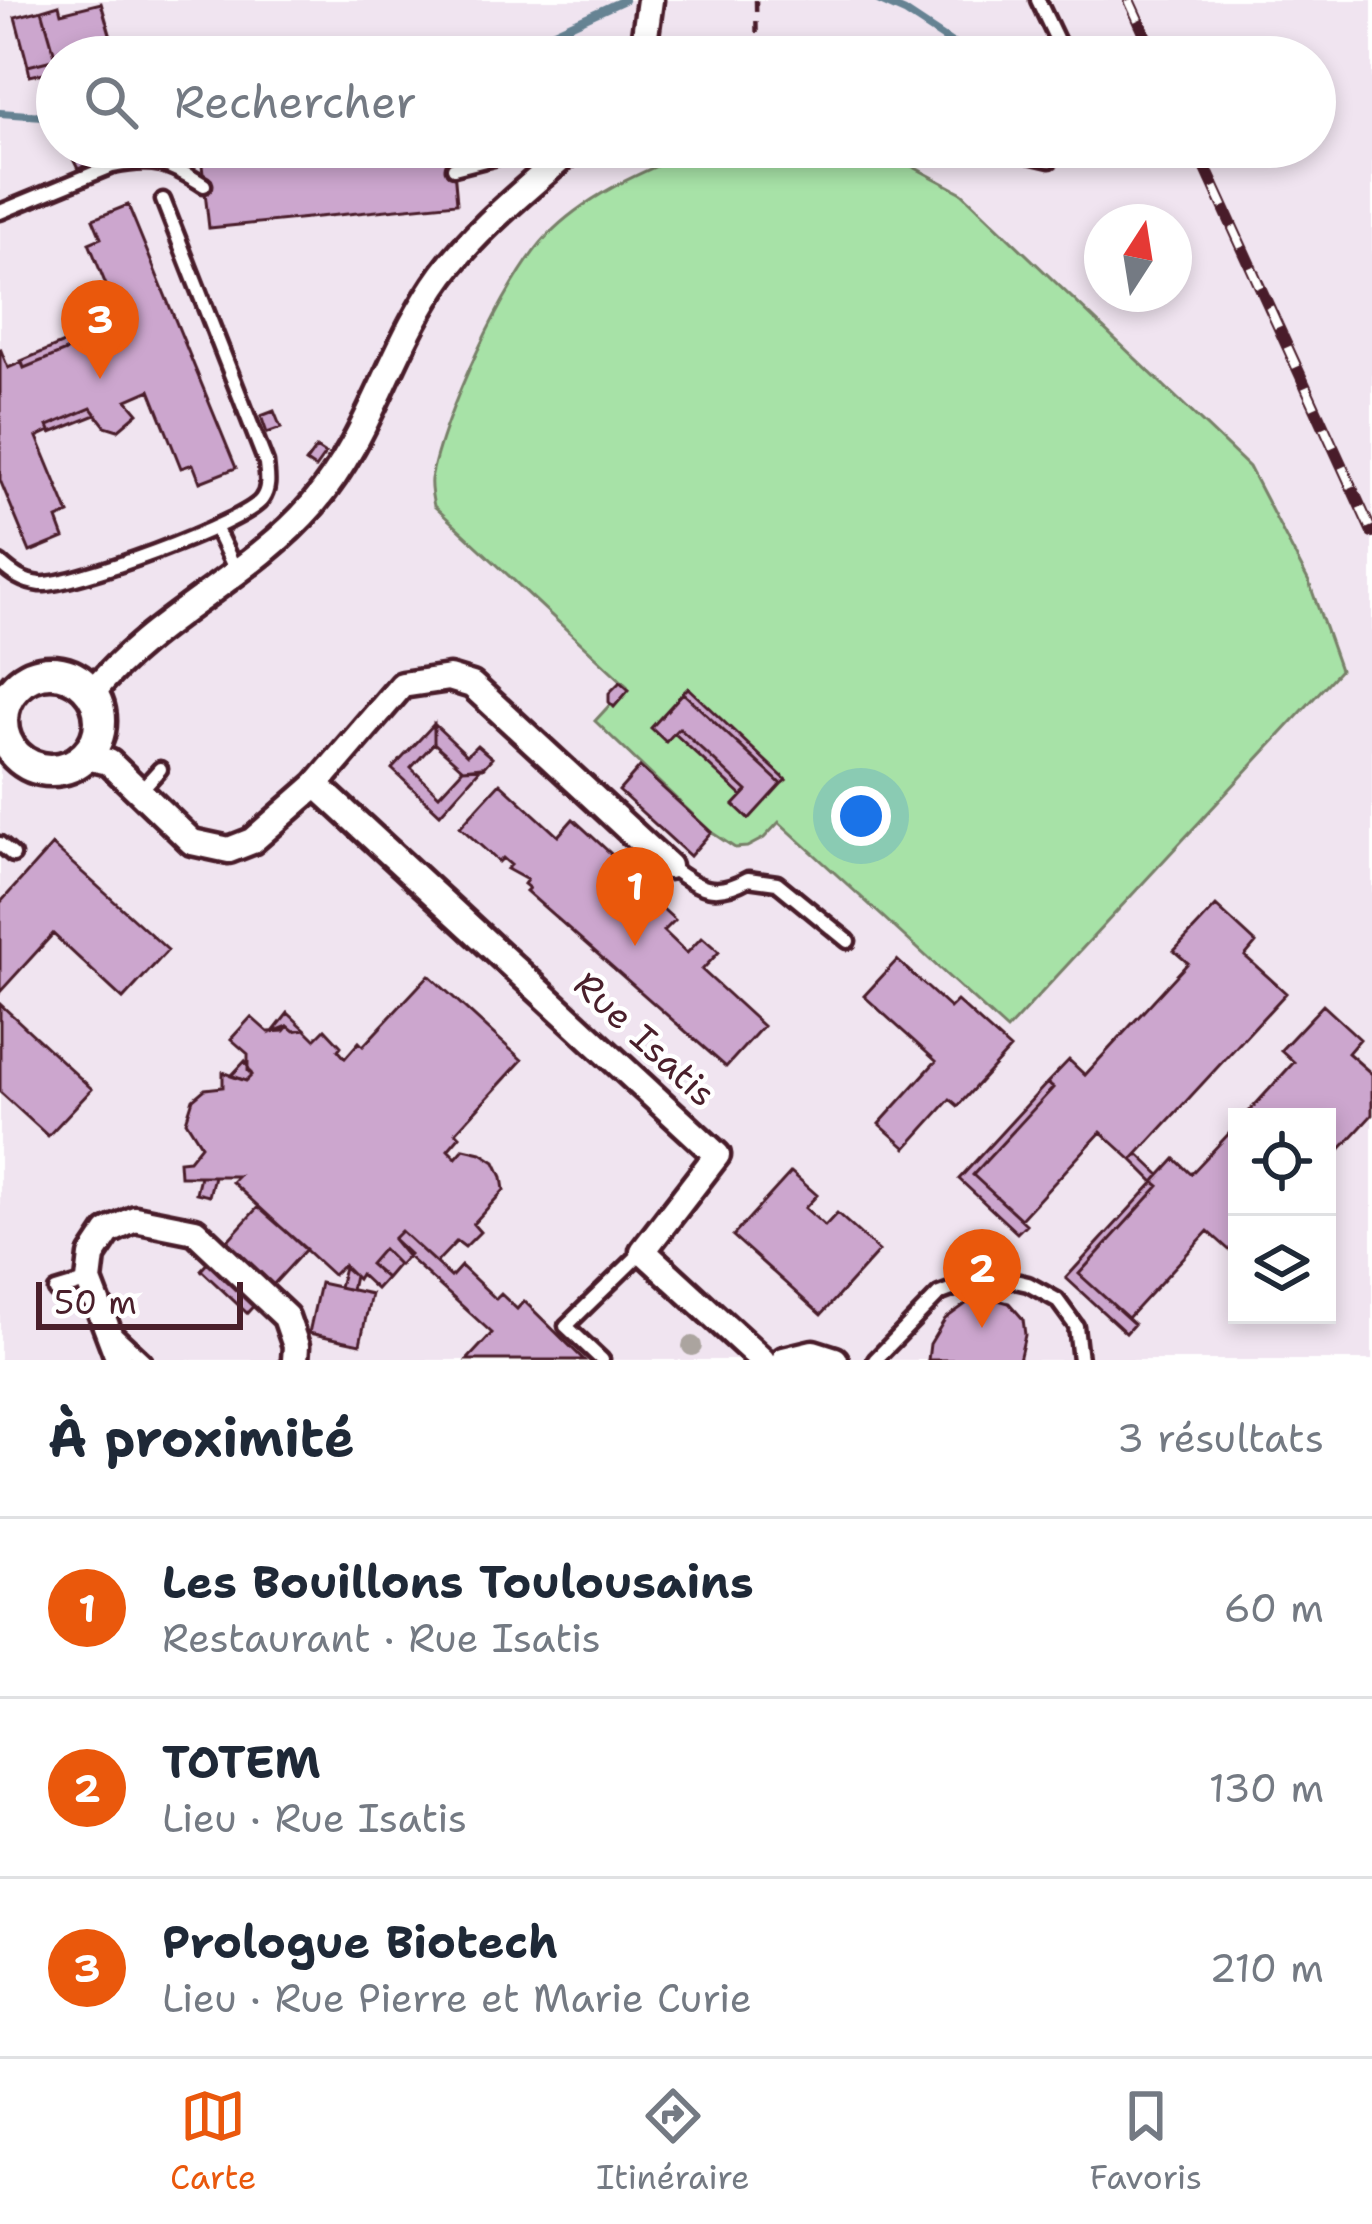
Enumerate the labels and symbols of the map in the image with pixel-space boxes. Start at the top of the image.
north arrow [1084,204,1192,312]
pin: 3 [61,280,139,379]
your location [831,786,891,846]
pin: 1 [596,847,674,946]
street label: Rue Isatis [563,960,727,1118]
pin: 2 [943,1229,1021,1328]
scale bar [36,1276,243,1329]

